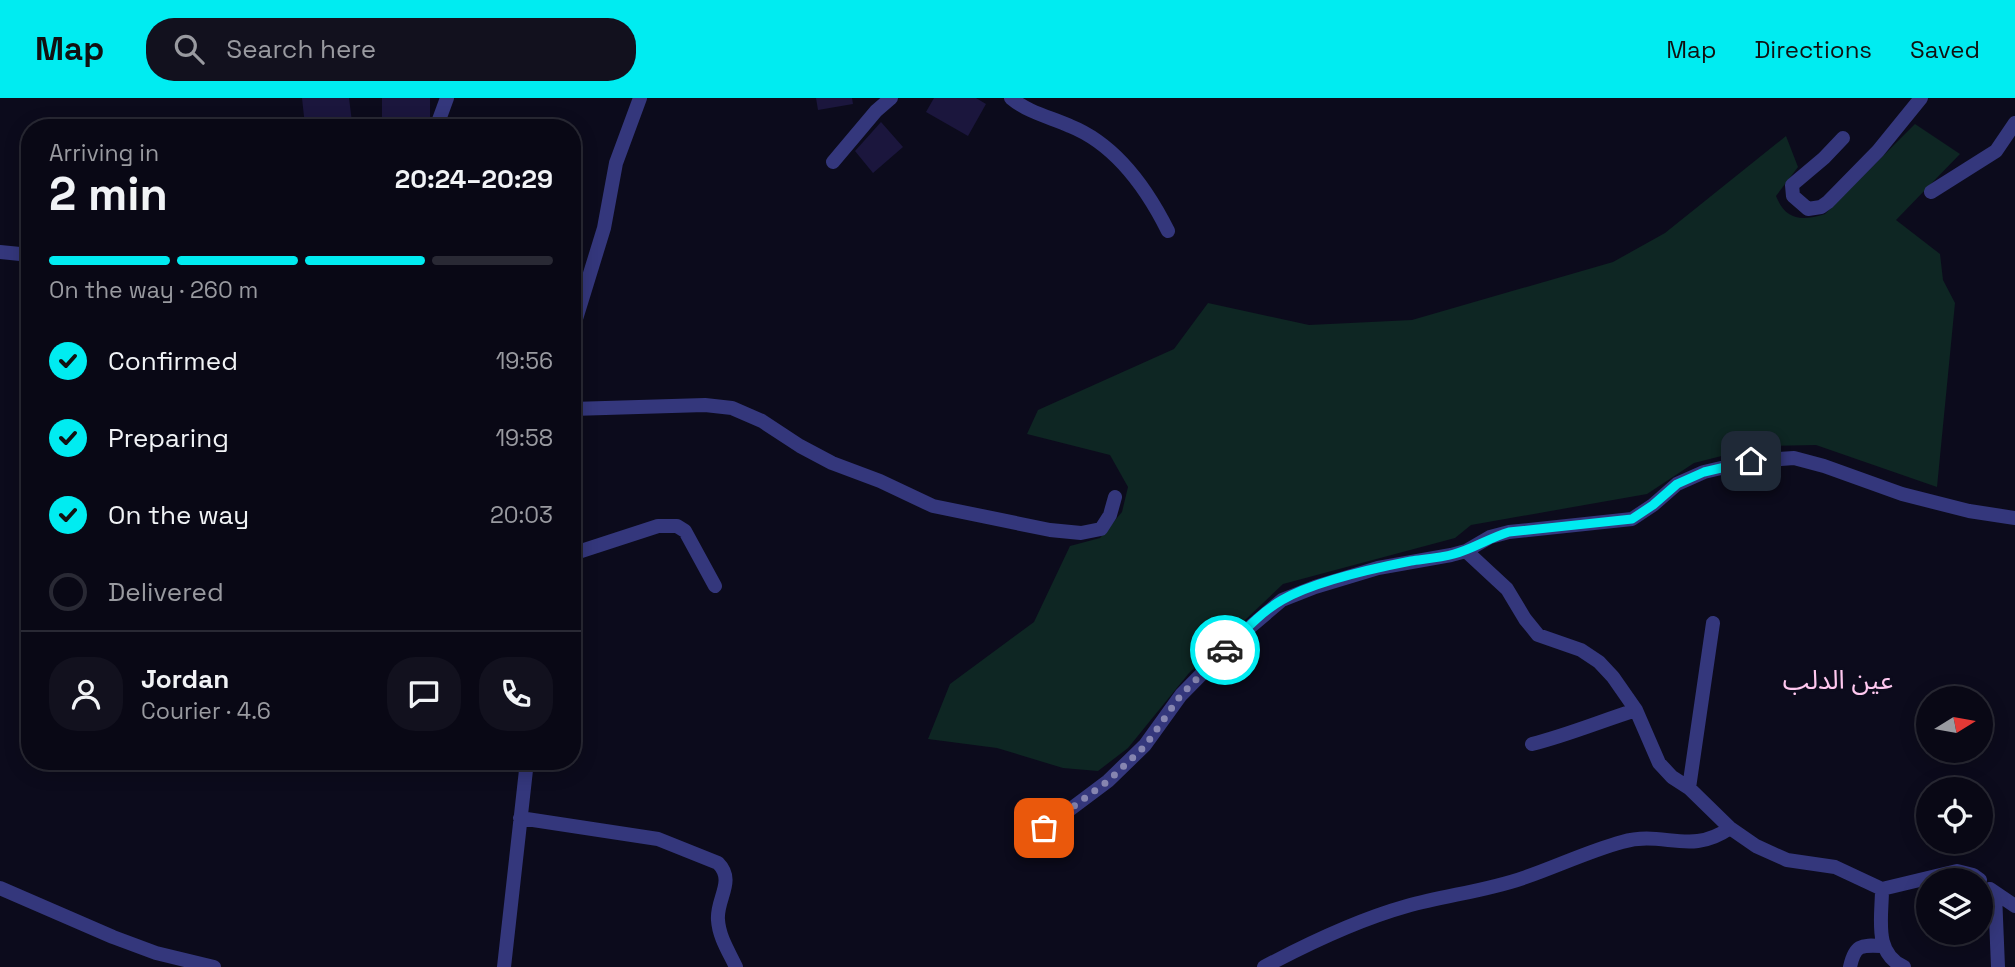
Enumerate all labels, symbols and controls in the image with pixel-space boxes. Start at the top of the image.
search box [146,18,636,81]
text: Map [35,28,104,70]
icon: search [170,30,208,68]
text: Search here [226,32,376,66]
text: Map [1666,34,1716,65]
text: Directions [1754,34,1872,65]
text: Saved [1910,34,1980,65]
text: Arriving in [49,138,159,168]
text: 20:24–20:29 [395,162,553,196]
text: 2 min [49,165,168,223]
text: On the way · 260 m [49,275,258,305]
icon: check [49,342,87,380]
text: Confirmed [108,344,238,378]
text: 19:56 [496,346,553,376]
icon: check [49,419,87,457]
text: Preparing [108,421,229,455]
text: 19:58 [495,423,553,453]
pin [1721,431,1781,491]
icon: home [1732,442,1770,480]
icon: check [49,496,87,534]
text: On the way [108,498,249,532]
text: 20:03 [490,500,553,530]
text: Delivered [108,575,224,609]
courier [1190,615,1260,685]
icon: car [1206,631,1244,669]
button: person [49,657,123,731]
button: chat [387,657,461,731]
button: phone [479,657,553,731]
text: Jordan [141,662,229,696]
district label: عين الدلب [1783,663,1893,697]
north arrow [1916,686,1993,763]
map controls [1916,686,1993,945]
text: Courier · 4.6 [141,696,271,726]
button: locate [1916,777,1993,854]
pin [1014,798,1074,858]
icon: bag [1025,809,1063,847]
button: layers [1916,868,1993,945]

